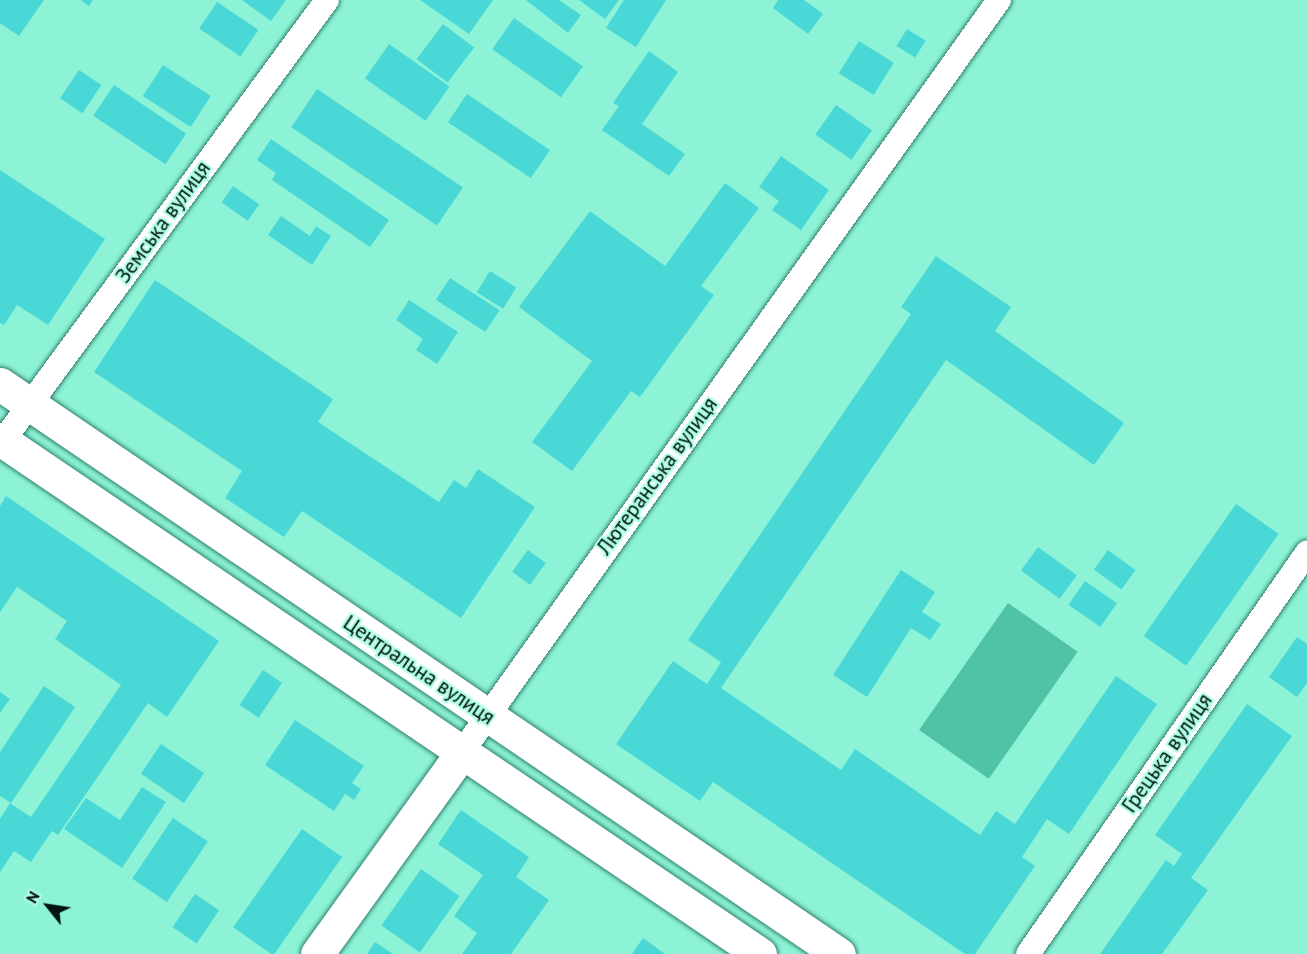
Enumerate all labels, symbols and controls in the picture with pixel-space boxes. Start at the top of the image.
street label: Земська вулиця [110,156,216,288]
street label: Лютеранська вулиця [591,392,723,560]
street label: Центральна вулиця [338,610,500,730]
street label: Грецька вулиця [1117,689,1217,817]
north arrow [18,876,78,936]
text: N [21,887,44,907]

